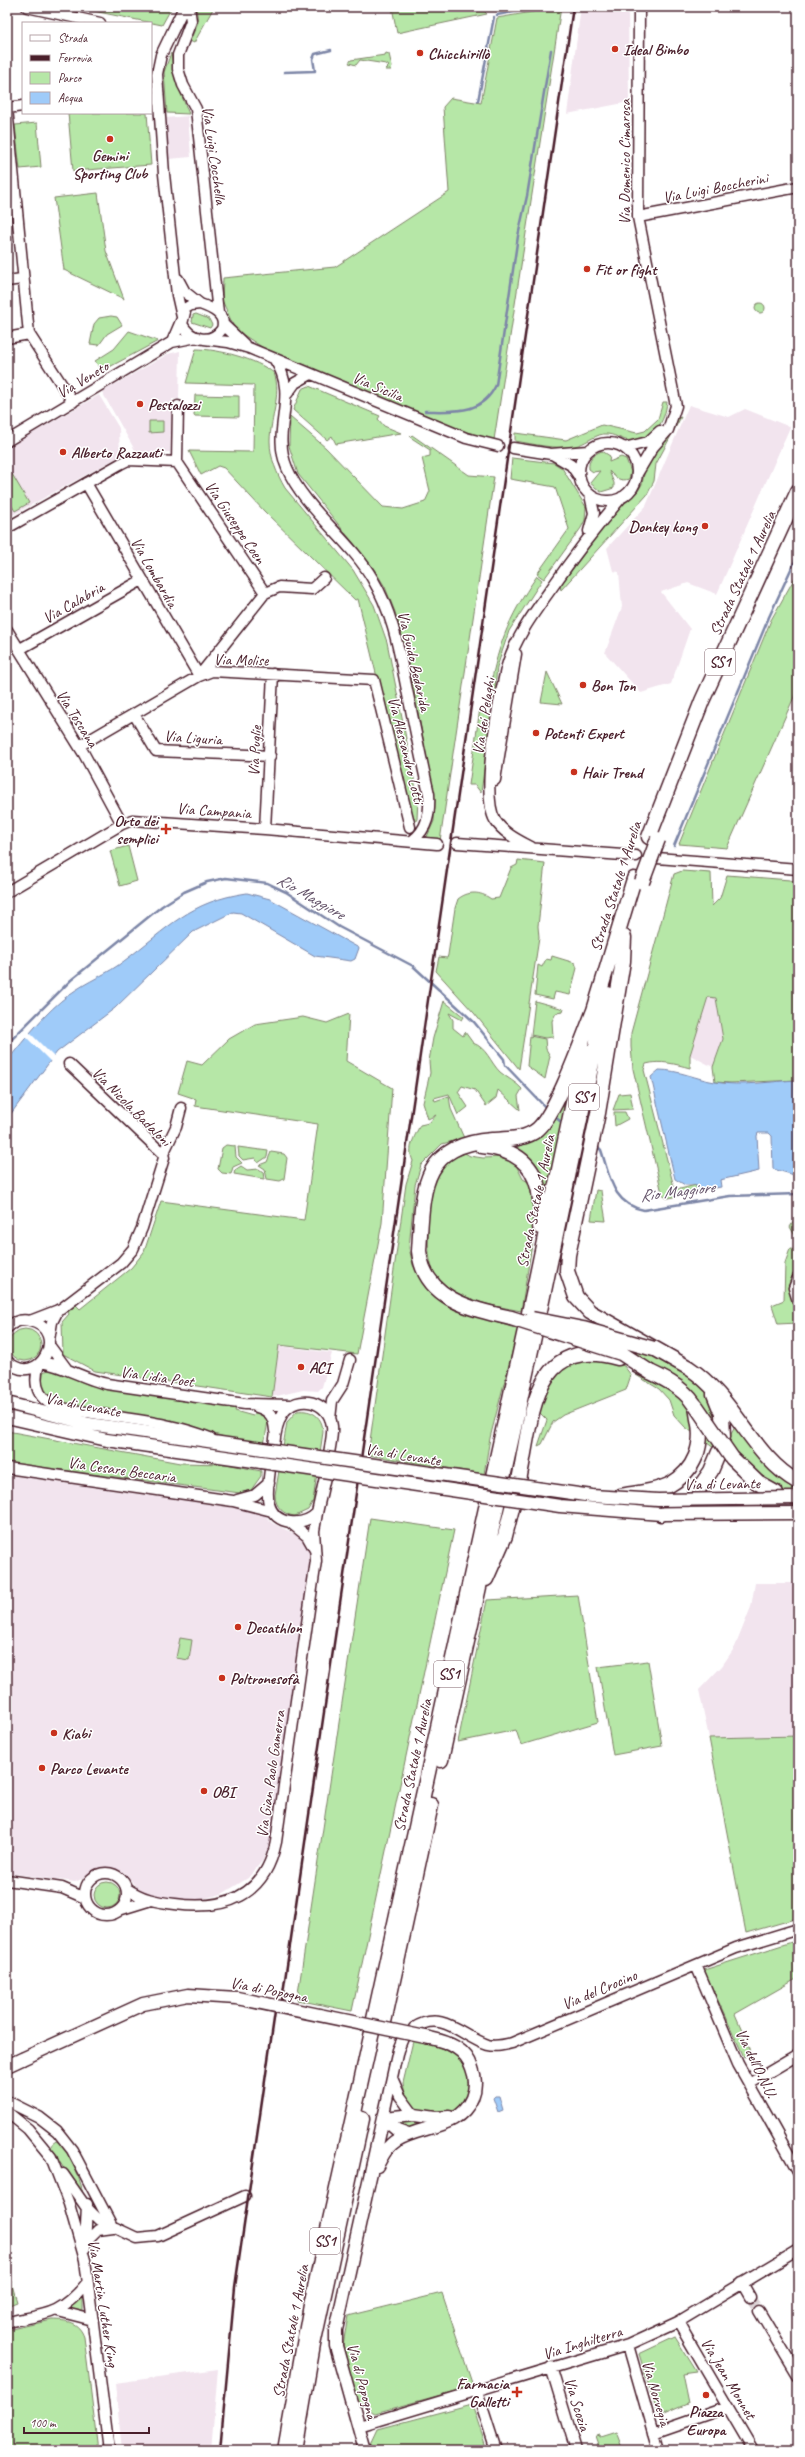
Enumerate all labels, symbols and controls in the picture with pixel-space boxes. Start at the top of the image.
legend [22,22,152,114]
text: Strada [58,30,88,46]
place label: Ideal Bimbo [623,40,689,60]
place label: Chicchirillò [428,44,491,64]
marker: Ideal Bimbo [610,44,620,54]
marker: Chicchirillò [415,48,425,58]
text: Ferrovia [58,50,92,66]
text: Parco [58,70,83,86]
text: Acqua [58,90,83,106]
street label: Via Domenico Cimarosa [615,98,635,225]
street label: Via Luigi Cocchella [197,105,231,207]
marker: Gemini Sporting Club [105,134,115,144]
place label: Gemini Sporting Club [73,146,149,184]
street label: Via Luigi Boccherini [661,168,771,208]
place label: Fit or fight [595,260,658,280]
marker: Fit or fight [582,264,592,274]
street label: Via Veneto [53,355,114,403]
street label: Via Sicilia [349,367,407,407]
place label: Pestalozzi [148,395,202,415]
marker: Pestalozzi [135,399,145,409]
place label: Alberto Razzauti [71,443,165,463]
marker: Alberto Razzauti [58,447,68,457]
street label: Via Giuseppe Coen [200,477,271,568]
street label: Strada Statale 1 Aurelia [705,507,781,639]
place label: Donkey kong [629,517,698,537]
marker: Donkey kong [700,521,710,531]
street label: Via Lombardia [126,534,183,613]
street label: Via Calabria [39,577,109,628]
street label: Via Guido Bedarida [393,609,436,715]
road number: SS1 [705,649,735,675]
street label: Via Molise [213,650,270,671]
street label: Via dei Pelaghi [468,674,500,756]
place label: Bon Ton [591,676,636,696]
marker: Bon Ton [578,680,588,690]
street label: Via Toscana [52,686,104,752]
street label: Via Alessandro Lotti [383,695,429,808]
street label: Via Puglie [244,723,266,777]
place label: Potenti Expert [544,724,625,744]
street label: Via Liguria [163,726,224,750]
marker: Potenti Expert [531,728,541,738]
place label: Hair Trend [582,763,645,783]
marker: Hair Trend [569,767,579,777]
street label: Via Campania [176,798,253,824]
place label: Orto dei semplici [114,811,161,849]
street label: Strada Statale 1 Aurelia [586,818,647,954]
marker: Orto dei semplici [161,824,171,834]
water label: Rio Maggiore [273,869,350,925]
street label: Via Nicola Badaloni [87,1063,177,1152]
road number: SS1 [569,1084,599,1110]
street label: Strada Statale 1 Aurelia [512,1132,560,1269]
water label: Rio Maggiore [639,1176,718,1206]
place label: ACI [309,1358,334,1378]
street label: Via Lidia Poet [119,1362,196,1392]
marker: ACI [296,1362,306,1372]
street label: Via di Levante [44,1388,124,1422]
street label: Via di Levante [364,1439,444,1471]
street label: Via Cesare Beccaria [67,1453,179,1488]
street label: Via di Levante [684,1473,762,1495]
place label: Decathlon [246,1618,303,1638]
marker: Decathlon [233,1622,243,1632]
road number: SS1 [434,1661,464,1687]
place label: Poltronesofà [230,1669,300,1689]
marker: Poltronesofà [217,1673,227,1683]
street label: Strada Statale 1 Aurelia [389,1696,437,1833]
street label: Via Gian Paolo Gamerra [252,1708,290,1839]
place label: Kiabi [62,1724,93,1744]
marker: Kiabi [49,1728,59,1738]
place label: Parco Levante [50,1759,129,1779]
marker: Parco Levante [37,1763,47,1773]
place label: OBI [212,1782,238,1802]
marker: OBI [199,1786,209,1796]
street label: Via del Crocino [559,1965,641,2015]
street label: Via di Popogna [229,1973,310,2008]
street label: Via dell'O.N.U. [731,2026,782,2102]
road number: SS1 [310,2228,340,2254]
street label: Via Martin Luther King [83,2238,123,2369]
street label: Strada Statale 1 Aurelia [268,2262,314,2399]
street label: Via Inghilterra [540,2321,626,2364]
street label: Via Jean Monnet [696,2334,761,2424]
street label: Via di Popogna [342,2341,382,2423]
street label: Via Norvegia [637,2358,675,2430]
place label: Farmacia Galletti [456,2374,512,2412]
street label: Via Scozia [559,2375,595,2435]
marker: Farmacia Galletti [512,2387,522,2397]
marker: Piazza Europa [701,2390,711,2400]
place label: Piazza Europa [687,2402,727,2440]
scale bar [24,2409,149,2435]
text: 100 m [30,2415,57,2431]

